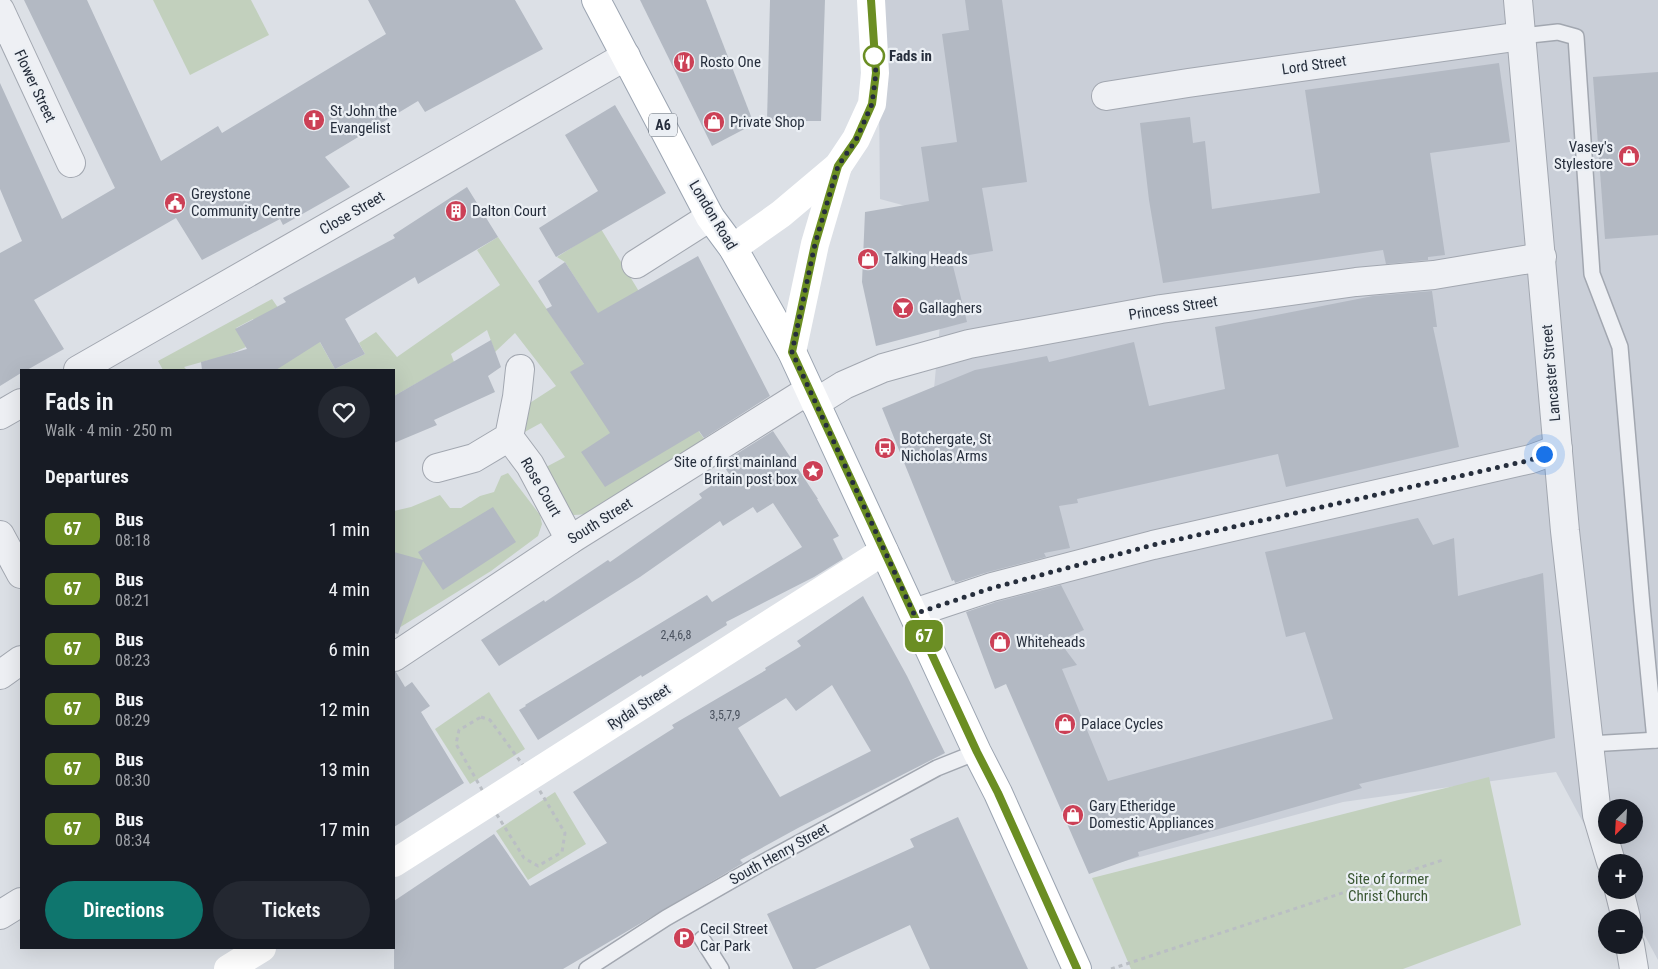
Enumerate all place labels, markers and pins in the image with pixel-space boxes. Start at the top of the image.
marker: Fads in [863,45,885,67]
place label: Fads in [889,47,932,65]
restaurant icon: Rosto One [672,50,696,74]
place label: Rosto One [700,53,761,71]
place label: St John the Evangelist [330,102,397,137]
church icon: St John the Evangelist [302,108,326,132]
shop icon: Private Shop [702,110,726,134]
place label: Private Shop [730,113,805,131]
place label: Vasey's Stylestore [1554,138,1613,173]
shop icon: Vasey's Stylestore [1617,144,1641,168]
place label: Greystone Community Centre [191,185,300,220]
public building icon: Greystone Community Centre [163,191,187,215]
building icon: Dalton Court [444,199,468,223]
place label: Dalton Court [472,202,546,220]
shop icon: Talking Heads [856,247,880,271]
place label: Talking Heads [884,250,968,268]
bar icon: Gallaghers [891,296,915,320]
place label: Gallaghers [919,299,982,317]
place label: Botchergate, St Nicholas Arms [901,430,991,465]
bus stop icon: Botchergate, St Nicholas Arms [873,436,897,460]
place label: Site of first mainland Britain post box [674,453,797,488]
place icon: Site of first mainland Britain post box [801,459,825,483]
shop icon: Whiteheads [988,630,1012,654]
place label: Whiteheads [1016,633,1085,651]
shop icon: Palace Cycles [1053,712,1077,736]
place label: Palace Cycles [1081,715,1164,733]
place label: Gary Etheridge Domestic Appliances [1089,797,1214,832]
shop icon: Gary Etheridge Domestic Appliances [1061,803,1085,827]
place label: Cecil Street Car Park [700,920,768,955]
parking icon: Cecil Street Car Park [672,926,696,950]

